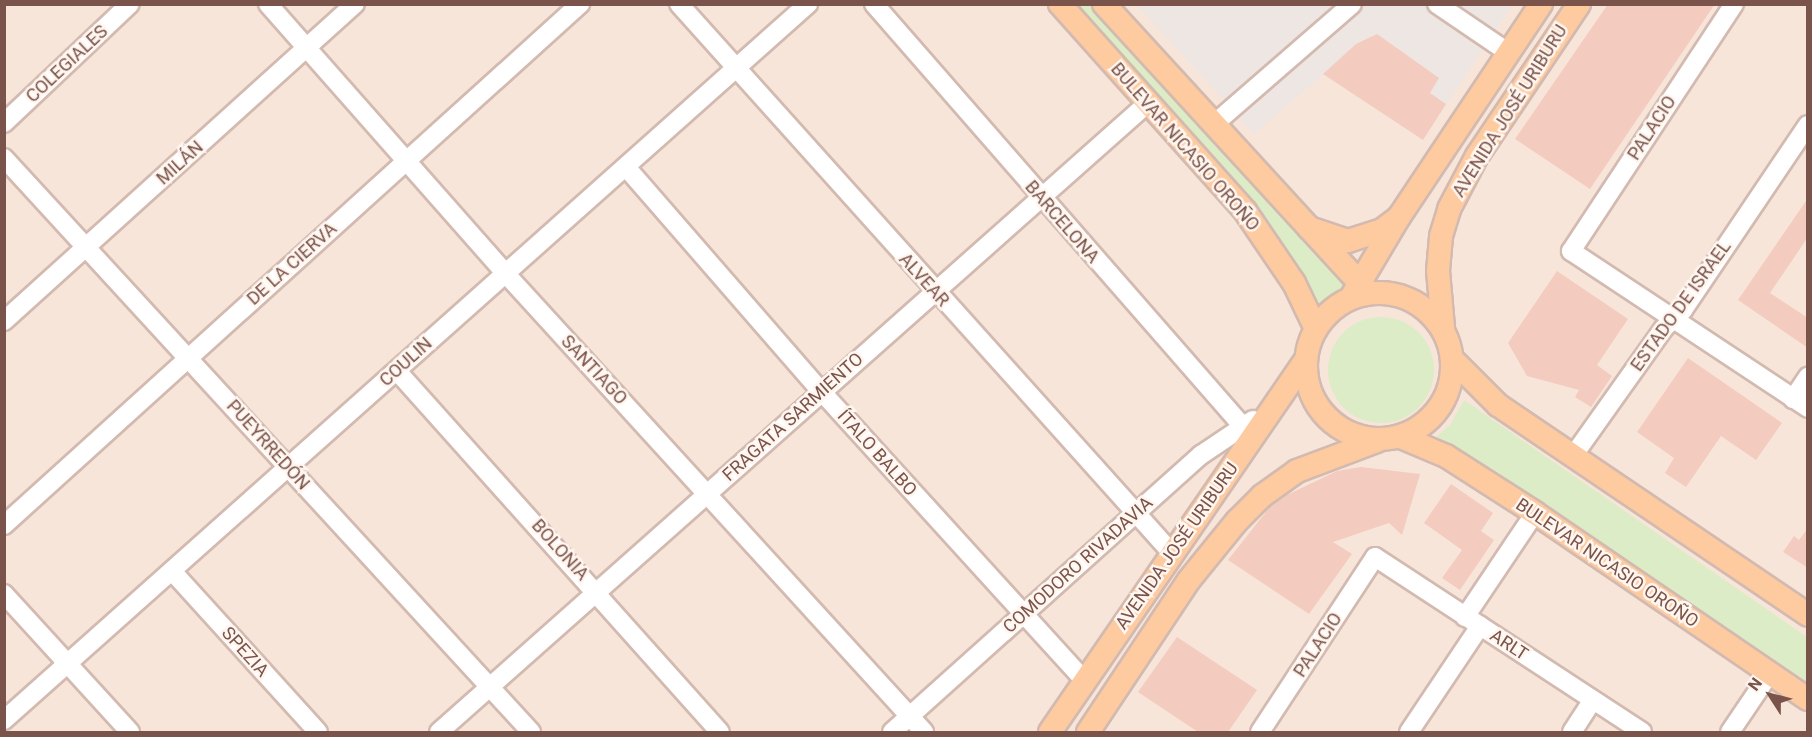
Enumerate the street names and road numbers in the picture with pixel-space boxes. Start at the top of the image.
street label: COLEGIALES [22,21,112,107]
street label: AVENIDA JOSÉ URIBURU [1448,21,1572,201]
street label: BULEVAR NICASIO OROÑO [1106,59,1264,235]
street label: PALACIO [1623,92,1681,164]
street label: MILÁN [152,137,208,189]
street label: BARCELONA [1020,176,1104,268]
street label: DE LA CIERVA [243,218,341,310]
street label: ESTADO DE ISRAEL [1626,236,1736,376]
street label: ALVEAR [894,249,954,311]
street label: SANTIAGO [556,331,632,409]
street label: COULIN [375,333,437,391]
street label: FRAGATA SARMIENTO [718,348,868,486]
street label: PUEYRREDÓN [222,396,314,494]
street label: ÍTALO BALBO [833,405,921,501]
street label: AVENIDA JOSÉ URIBURU [1111,458,1243,634]
street label: COMODORO RIVADAVIA [999,492,1157,638]
street label: BULEVAR NICASIO OROÑO [1512,494,1702,632]
street label: BOLONIA [527,515,593,585]
street label: PALACIO [1289,609,1347,681]
street label: SPEZIA [217,623,273,681]
street label: ARLT [1486,625,1532,665]

